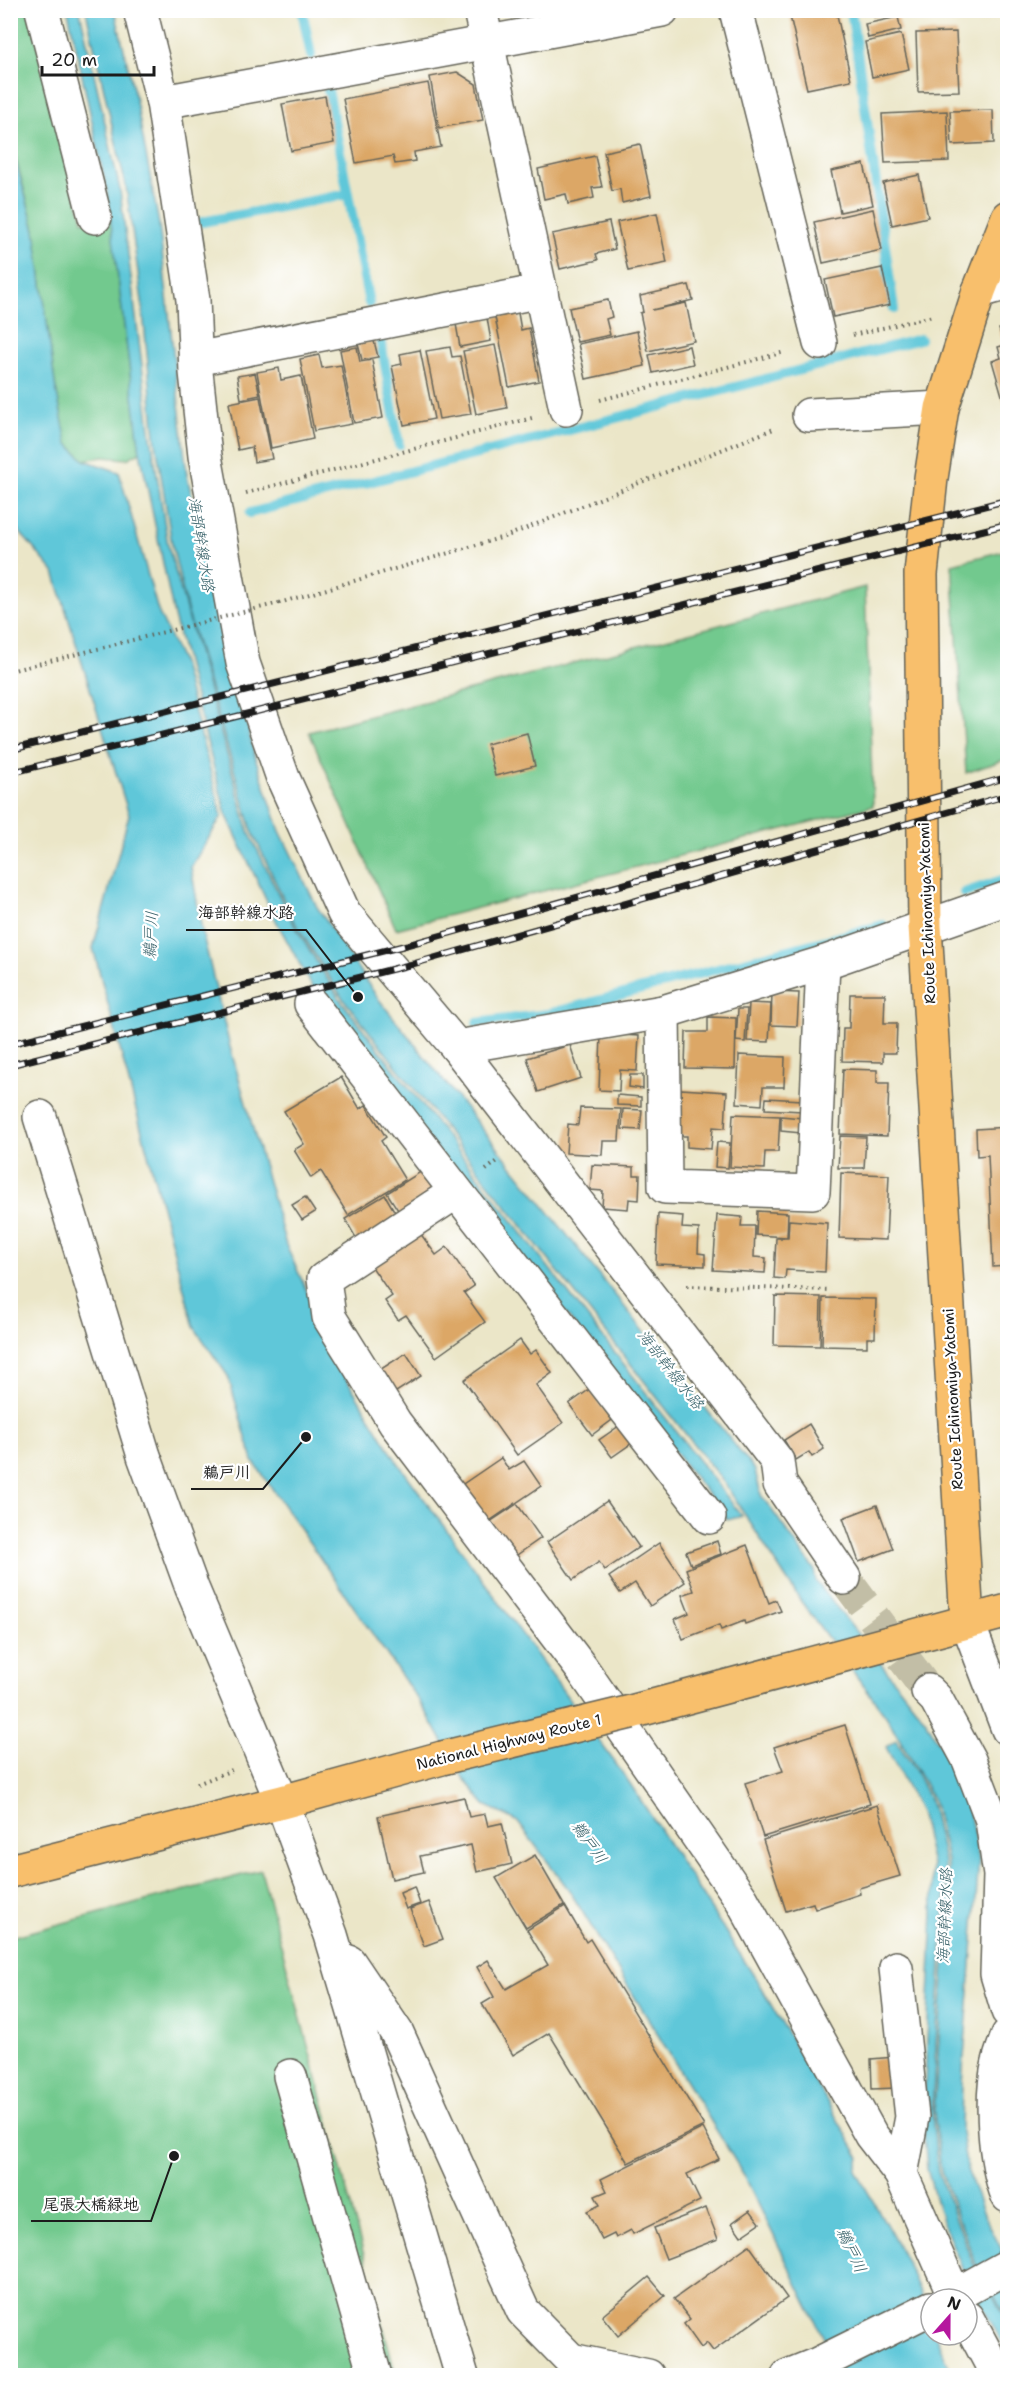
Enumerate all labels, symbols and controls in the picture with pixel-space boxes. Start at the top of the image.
scale bar [42,39,154,77]
text: 20 m [51,48,97,72]
water label: 海部幹線水路 [184,495,220,594]
street label: Route Ichinomiya-Yatomi [914,822,940,1004]
callout: 海部幹線水路 [186,896,306,930]
text: 海部幹線水路 [198,902,294,923]
water label: 鵜戸川 [139,911,162,960]
street label: Route Ichinomiya-Yatomi [938,1308,968,1490]
water label: 海部幹線水路 [633,1325,709,1414]
callout: 鵜戸川 [191,1455,263,1489]
text: 鵜戸川 [203,1462,251,1483]
street label: National Highway Route 1 [414,1709,604,1775]
water label: 鵜戸川 [567,1817,612,1868]
water label: 海部幹線水路 [932,1867,957,1964]
callout: 尾張大橋緑地 [31,2187,151,2221]
text: 尾張大橋緑地 [43,2194,139,2215]
water label: 鵜戸川 [832,2224,871,2276]
north arrow [919,2287,979,2347]
text: N [945,2291,964,2316]

